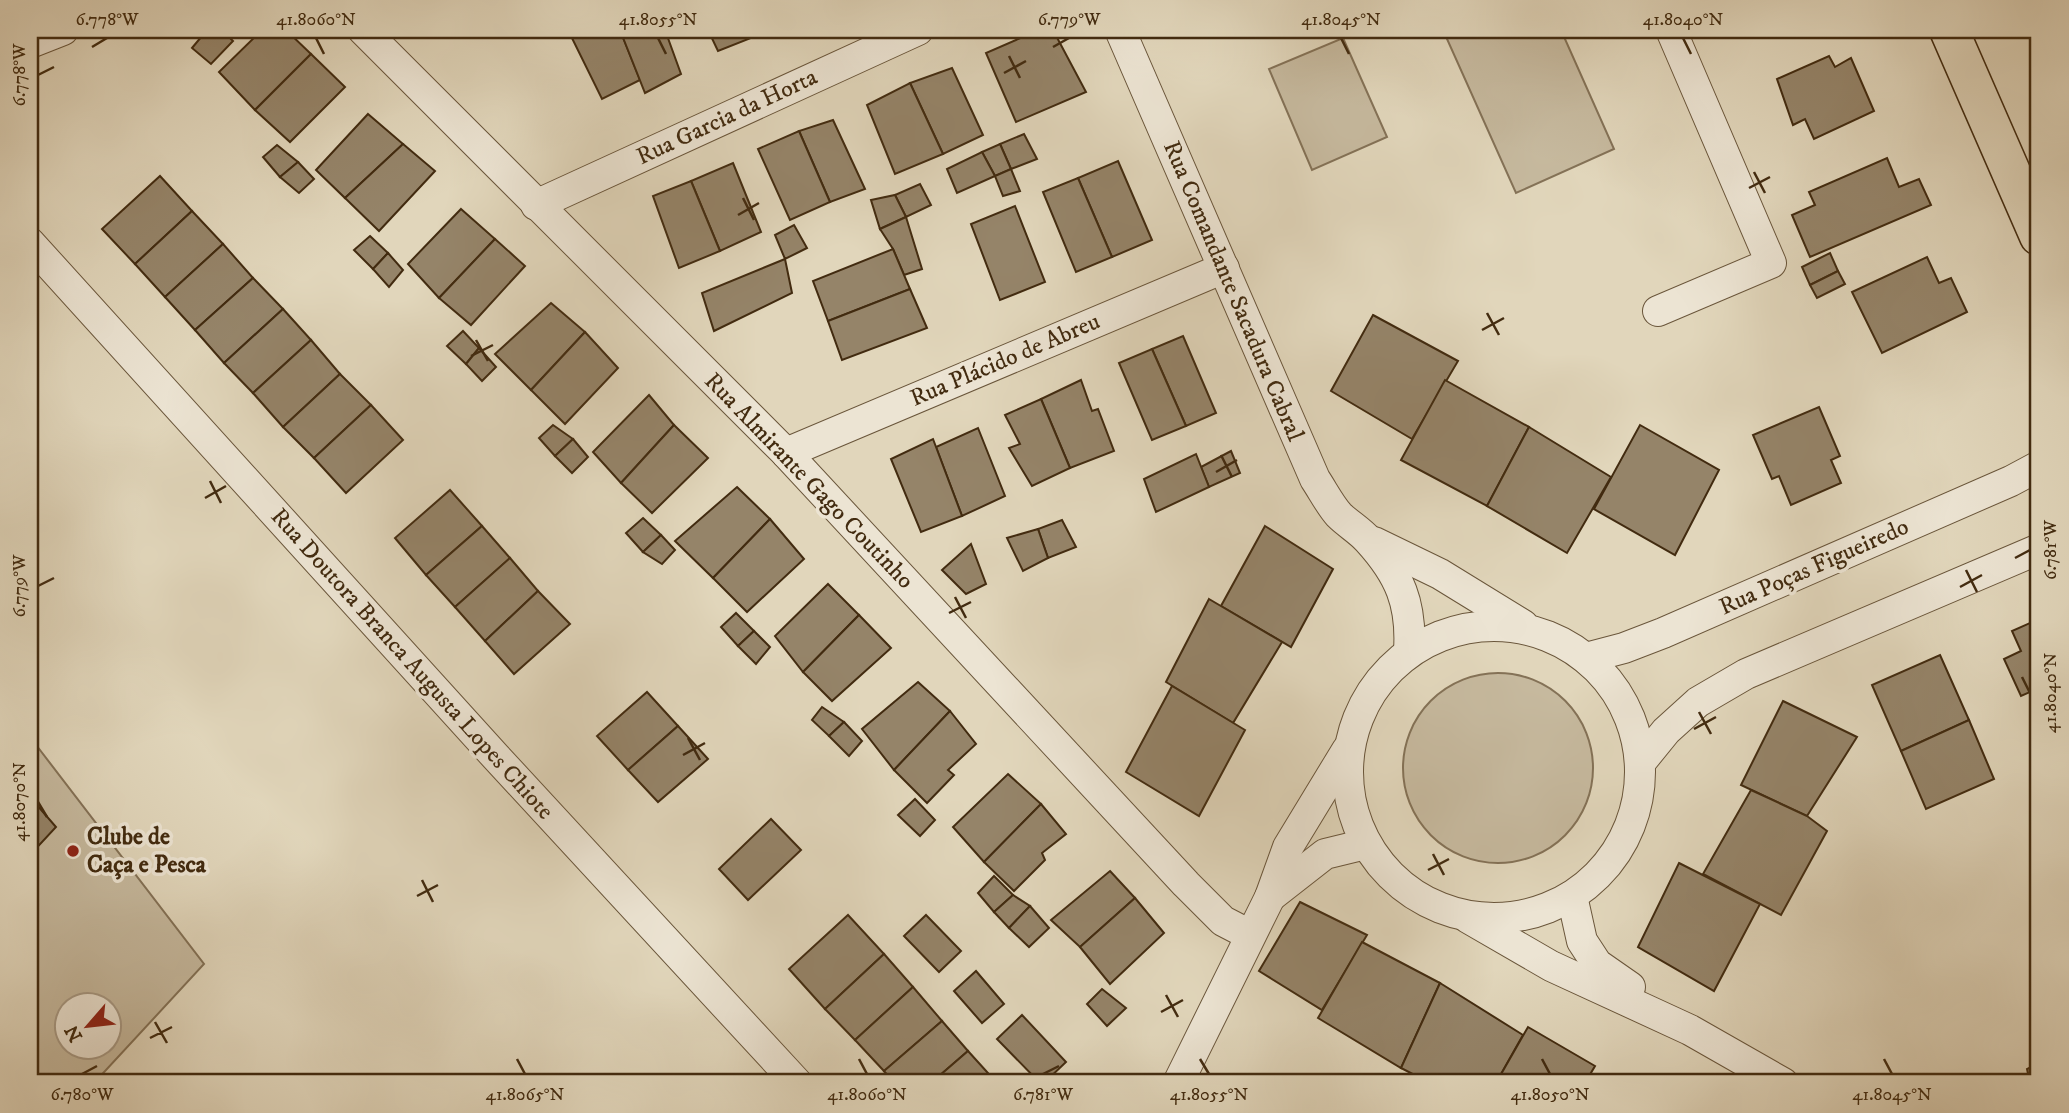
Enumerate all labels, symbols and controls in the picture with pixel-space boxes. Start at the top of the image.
text: 6.778°W [76,9,139,31]
text: 41.8060°N [276,9,356,31]
text: 41.8055°N [619,9,697,31]
text: 6.779°W [1038,9,1101,31]
text: 41.8045°N [1301,9,1381,31]
text: 41.8040°N [1643,9,1723,31]
text: 6.778°W [9,43,31,106]
street label: Rua Garcia da Horta [632,62,823,172]
street label: Rua Comandante Sacadura Cabral [1156,136,1310,446]
street label: Rua Plácido de Abreu [906,306,1104,414]
street label: Rua Almirante Gago Coutinho [698,367,920,595]
street label: Rua Doutora Branca Augusta Lopes Chiote [264,502,560,826]
street label: Rua Poças Figueiredo [1714,512,1914,622]
text: 6.781°W [2040,520,2062,580]
text: 6.779°W [9,554,31,617]
text: 41.8040°N [2040,653,2062,733]
text: 41.8070°N [9,762,31,842]
place label: Clube de Caça e Pesca [87,822,207,880]
marker: Clube de Caça e Pesca [65,843,81,859]
north arrow [52,990,122,1060]
text: N [60,1021,88,1046]
text: 6.780°W [51,1084,114,1106]
text: 41.8065°N [486,1084,565,1106]
text: 41.8060°N [827,1084,907,1106]
text: 6.781°W [1013,1084,1073,1106]
text: 41.8055°N [1170,1084,1248,1106]
text: 41.8050°N [1510,1084,1590,1106]
text: 41.8045°N [1852,1084,1932,1106]

